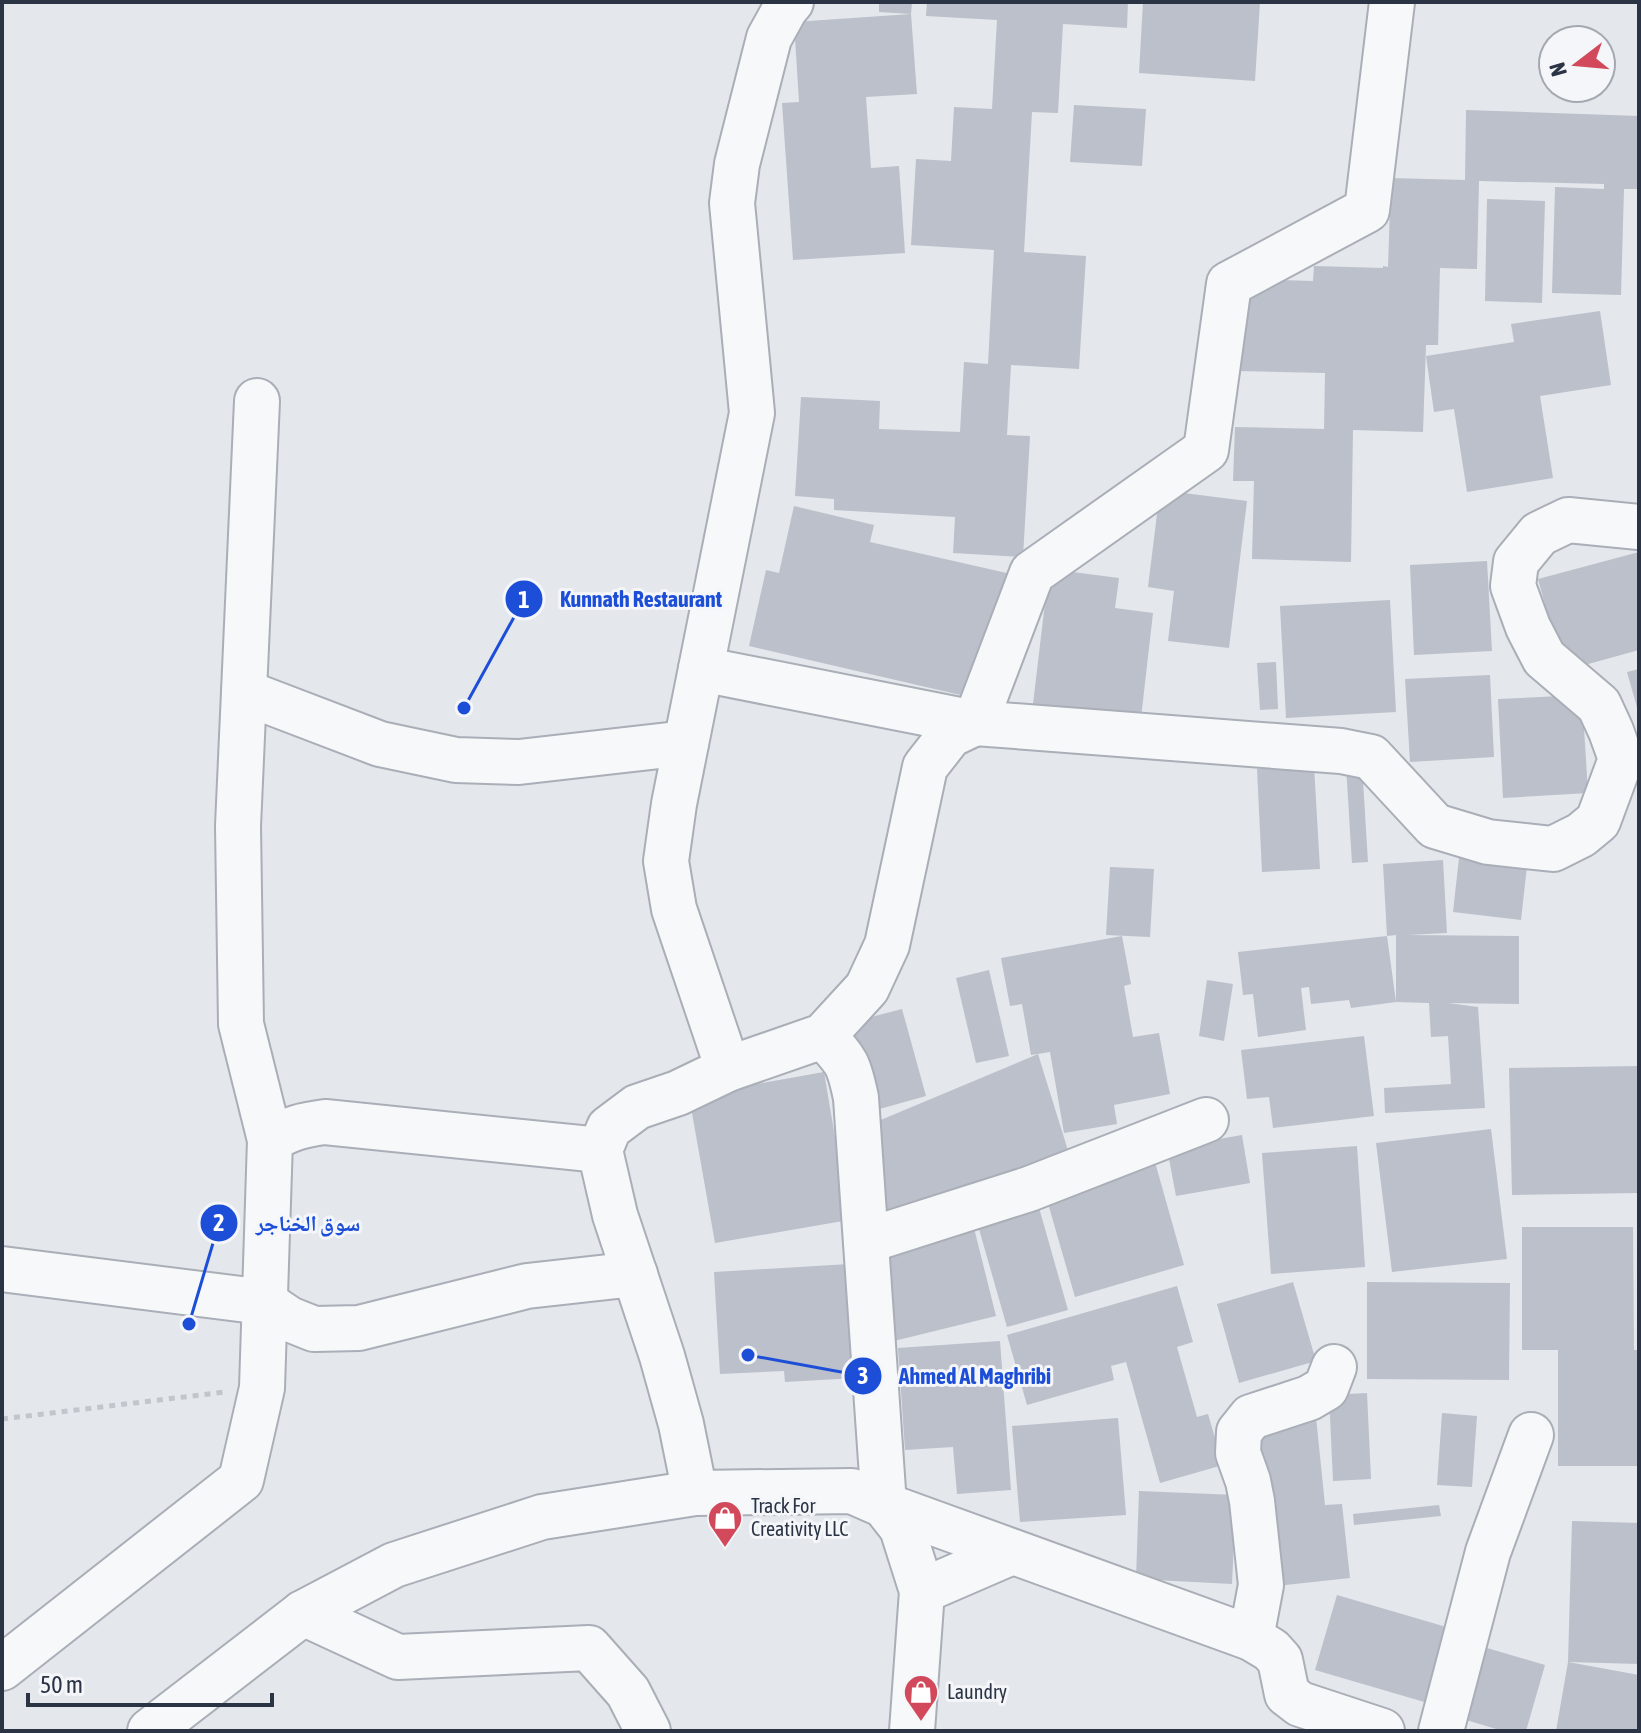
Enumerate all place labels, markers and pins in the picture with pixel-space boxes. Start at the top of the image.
callout: Kunnath Restaurant [504,576,738,622]
callout: سوق الخناجر [199,1200,376,1246]
callout: Ahmed Al Maghribi [843,1353,1068,1399]
place label: Track For Creativity LLC [751,1494,848,1540]
shop icon: Track For Creativity LLC [706,1499,744,1549]
shop icon: Laundry [902,1673,940,1723]
place label: Laundry [947,1680,1007,1703]

